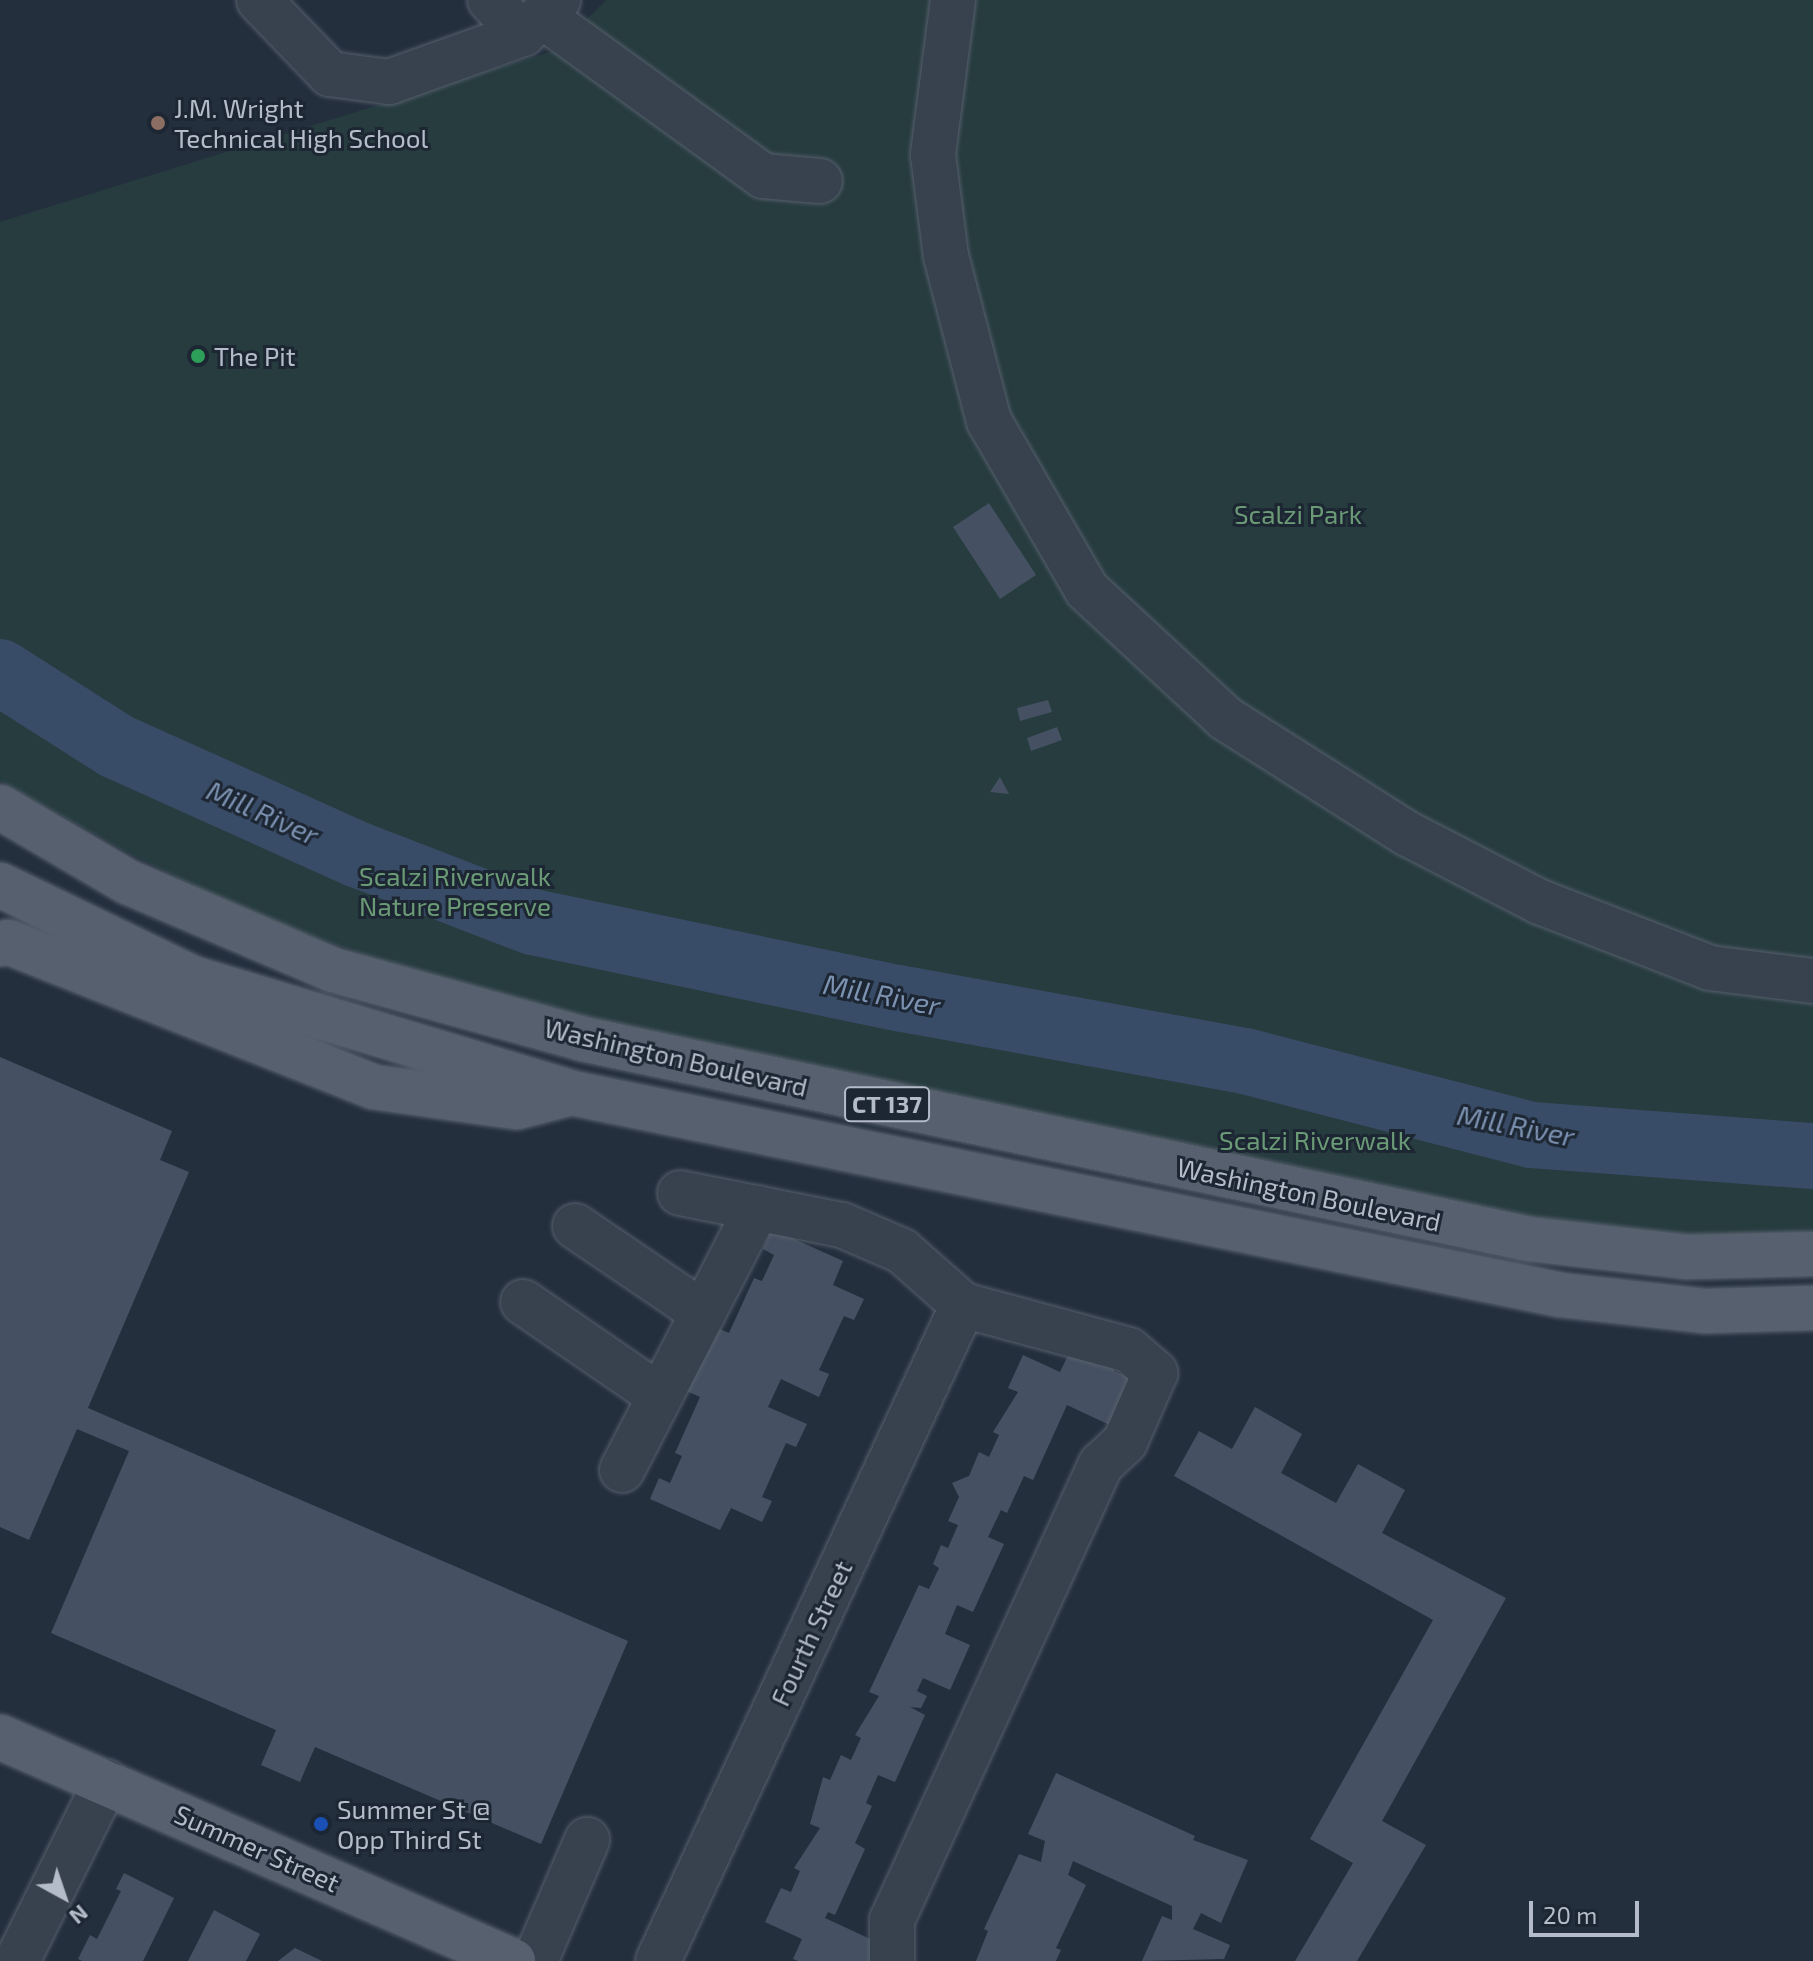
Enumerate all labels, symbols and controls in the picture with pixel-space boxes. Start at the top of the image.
place label: J.M. Wright Technical High School [174,92,429,154]
marker: J.M. Wright Technical High School [149,114,167,132]
place label: The Pit [214,340,296,372]
marker: The Pit [189,347,207,365]
park label: Scalzi Park [1234,498,1362,530]
water label: Mill River [202,772,324,852]
park label: Scalzi Riverwalk Nature Preserve [359,860,551,922]
water label: Mill River [820,966,944,1022]
street label: Washington Boulevard [542,1012,810,1102]
road number: CT 137 [843,1084,931,1124]
water label: Mill River [1454,1097,1578,1153]
park label: Scalzi Riverwalk [1219,1124,1411,1156]
street label: Washington Boulevard [1174,1151,1444,1237]
street label: Fourth Street [764,1555,858,1711]
place label: Summer St @ Opp Third St [337,1793,491,1854]
street label: Summer Street [170,1798,344,1898]
marker: Summer St @ Opp Third St [312,1815,330,1833]
north arrow [24,1857,104,1937]
scale bar [1533,1885,1643,1935]
text: N [65,1900,94,1930]
text: 20 m [1543,1900,1597,1929]

